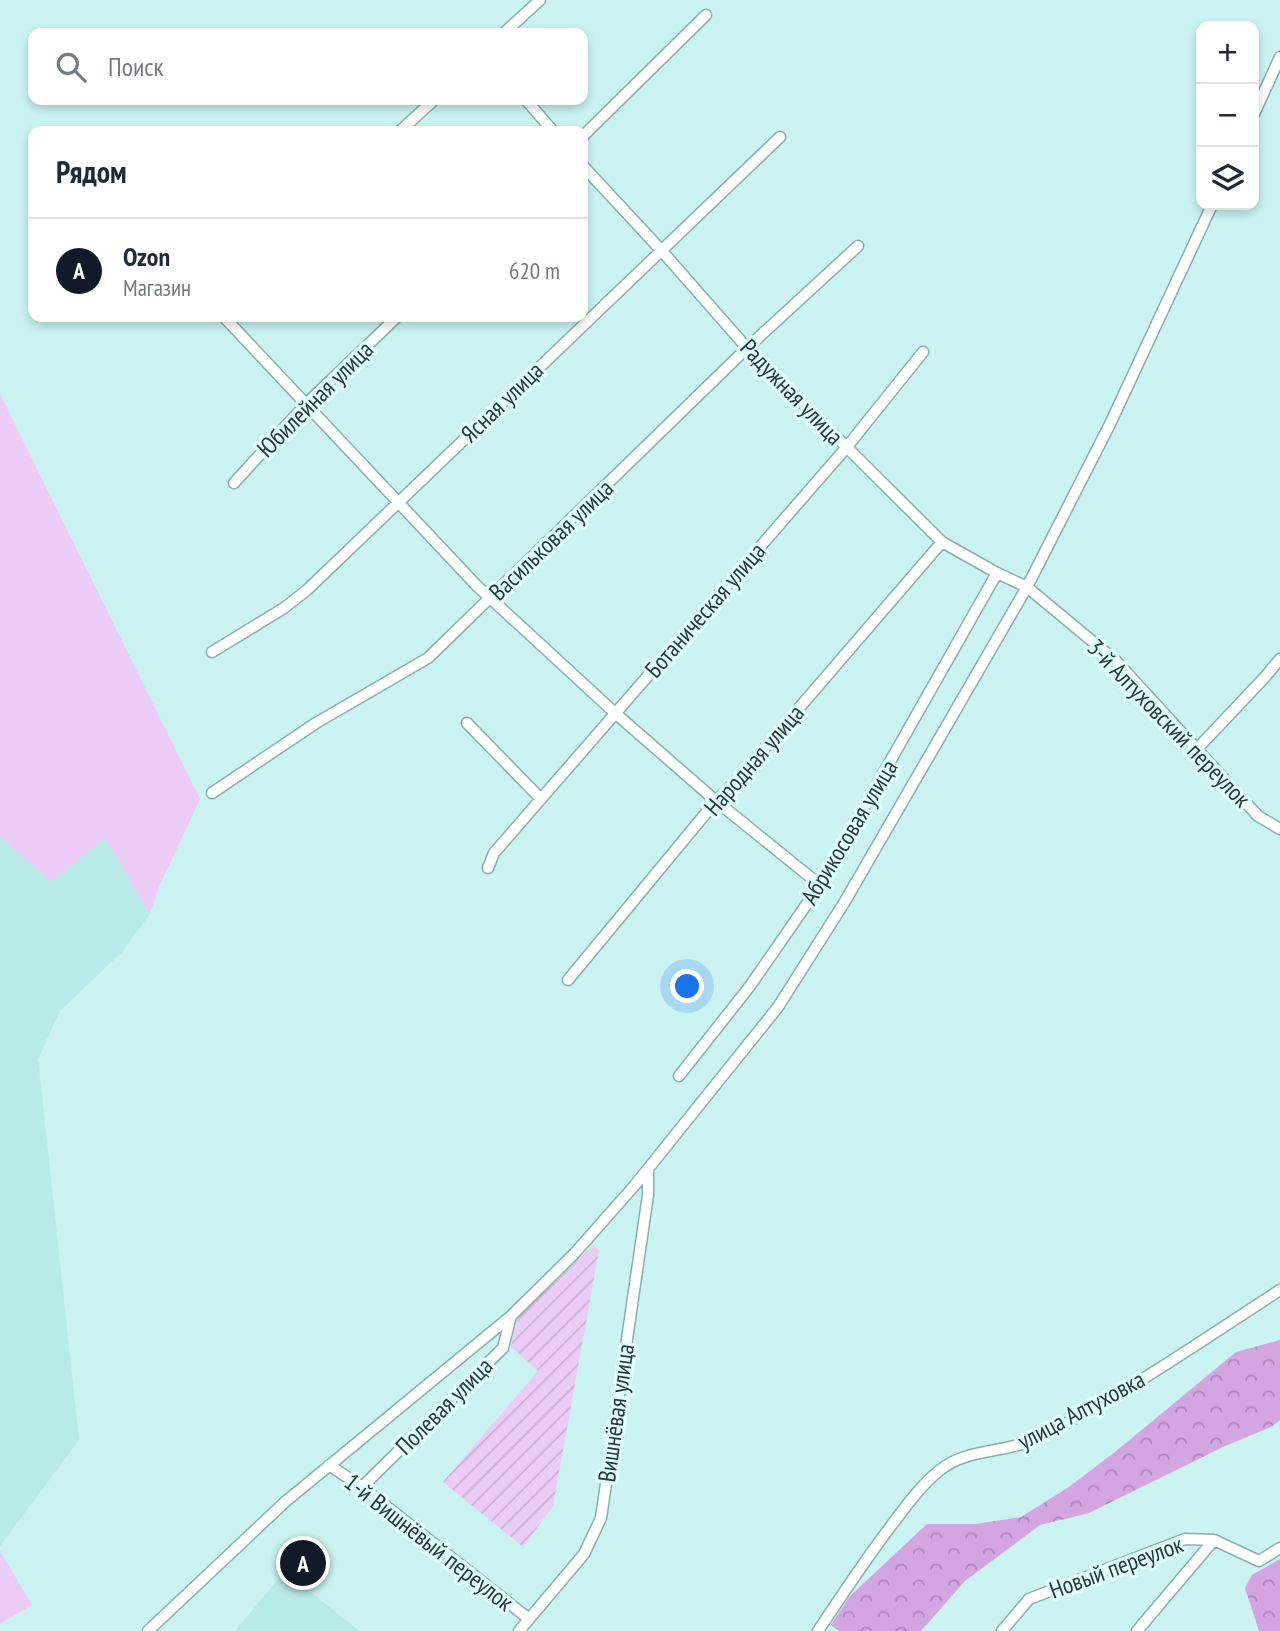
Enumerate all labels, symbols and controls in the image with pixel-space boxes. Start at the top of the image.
map controls [1196,21,1259,210]
button: + [1196,21,1259,84]
search box [28,28,588,105]
icon: search [52,48,90,86]
text: Поиск [108,50,164,83]
button: − [1196,84,1259,147]
button: layers [1196,147,1259,210]
text: Рядом [56,152,127,191]
text: Ozon [123,240,170,273]
text: A [73,256,85,285]
text: 620 m [509,256,560,285]
text: Магазин [123,273,191,302]
street label: Радужная улица [734,332,850,452]
street label: Юбилейная улица [250,334,380,464]
street label: Ясная улица [454,355,550,449]
street label: Васильковая улица [482,473,620,607]
street label: Ботаническая улица [638,536,772,684]
street label: 3-й Алтуховский переулок [1081,632,1258,814]
street label: Народная улица [697,698,811,822]
street label: Абрикосовая улица [794,754,904,910]
your location [670,969,704,1003]
street label: Вишнёвая улица [591,1342,641,1484]
street label: Полевая улица [389,1351,499,1461]
street label: улица Алтуховка [1012,1364,1150,1456]
street label: 1-й Вишнёвый переулок [338,1466,520,1618]
street label: Новый переулок [1045,1528,1188,1605]
pin: A [280,1537,326,1589]

